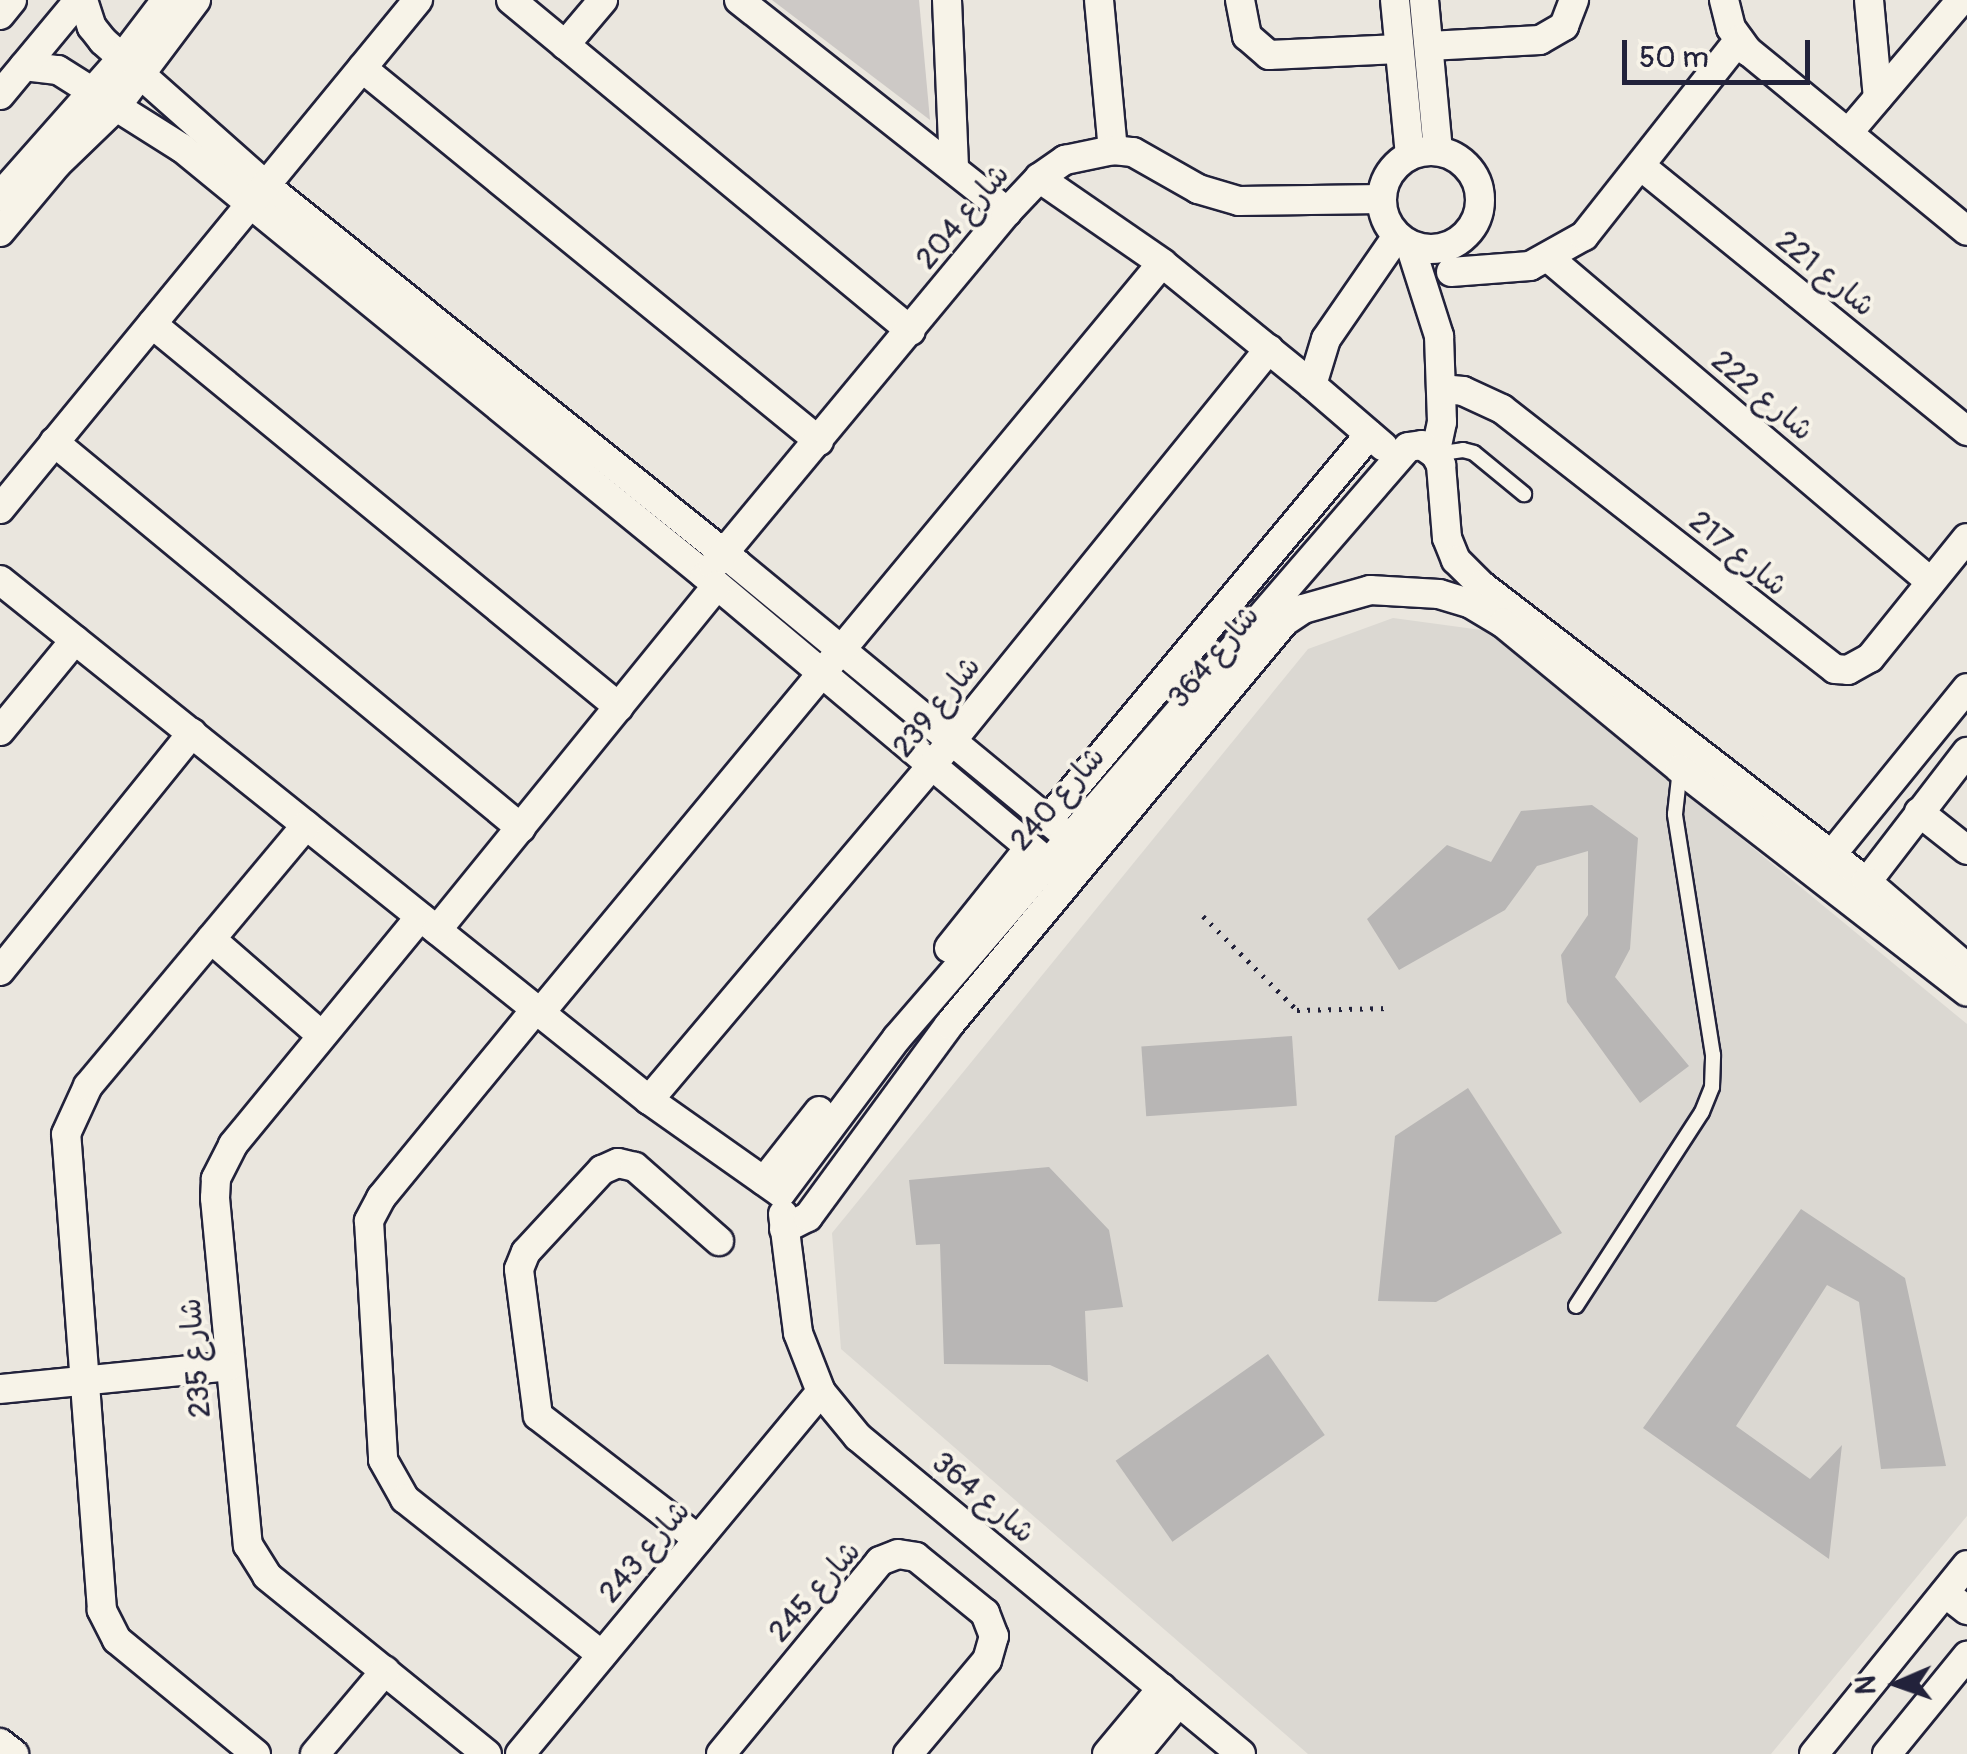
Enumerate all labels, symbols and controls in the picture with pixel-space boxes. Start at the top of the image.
scale bar [1627,20,1814,82]
text: 50 m [1639,39,1709,76]
street label: شارع 204 [909,157,1017,277]
street label: شارع 221 [1768,223,1882,325]
street label: شارع 222 [1704,343,1820,449]
street label: شارع 217 [1682,504,1794,604]
street label: شارع 364 [1161,598,1267,716]
street label: شارع 239 [885,649,989,765]
street label: شارع 240 [1003,740,1113,858]
street label: شارع 235 [173,1297,219,1419]
street label: شارع 364 [924,1445,1042,1551]
street label: شارع 243 [592,1494,698,1610]
street label: شارع 245 [761,1534,869,1650]
north arrow [1847,1634,1947,1734]
text: N [1849,1675,1884,1695]

